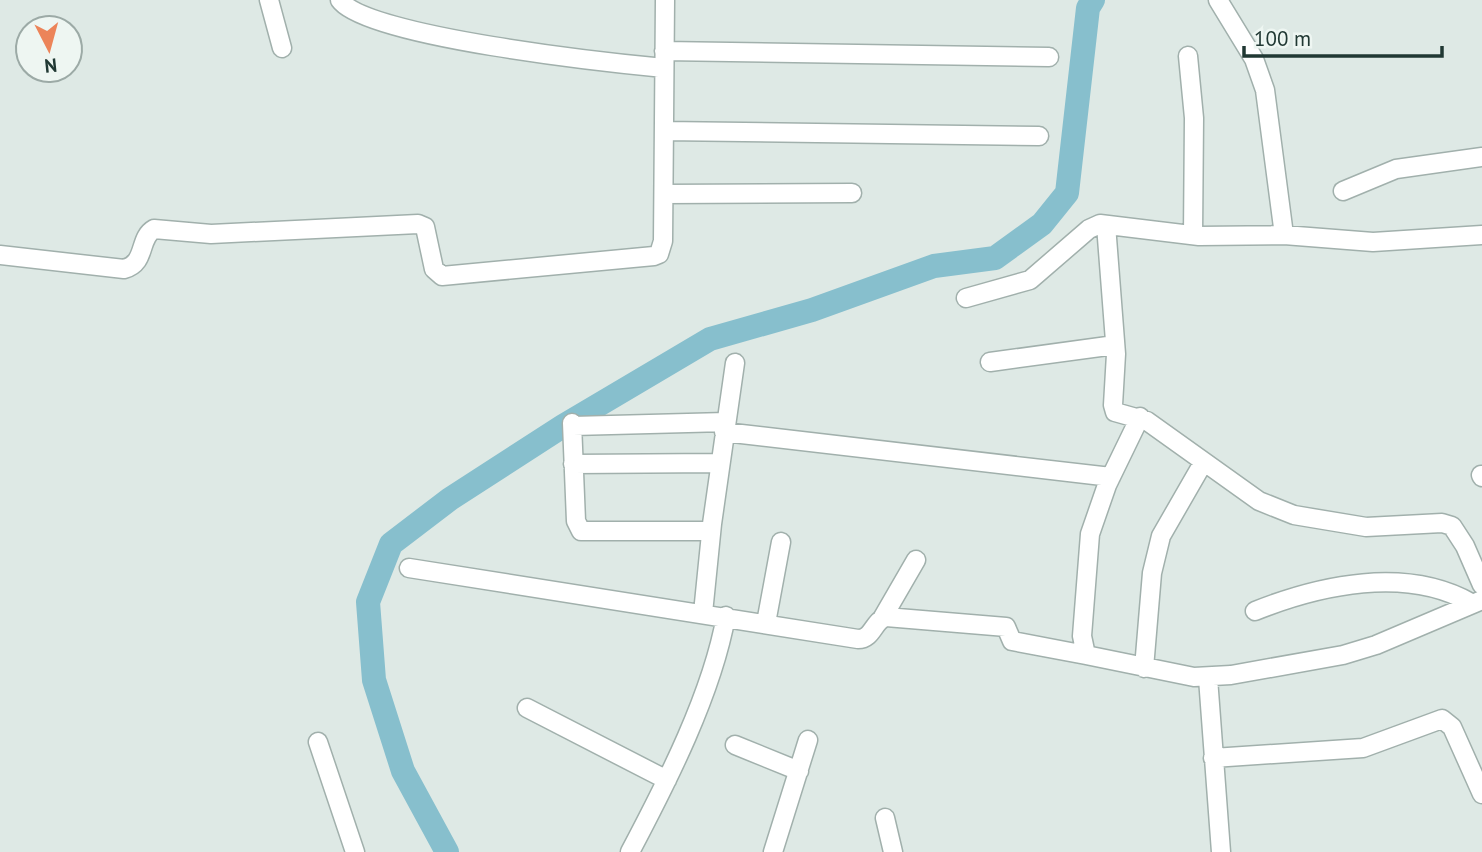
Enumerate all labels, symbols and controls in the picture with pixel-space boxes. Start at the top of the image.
north arrow [14,14,84,84]
scale bar [1244,14,1442,58]
text: 100 m [1254,25,1311,52]
text: N [43,53,58,78]

